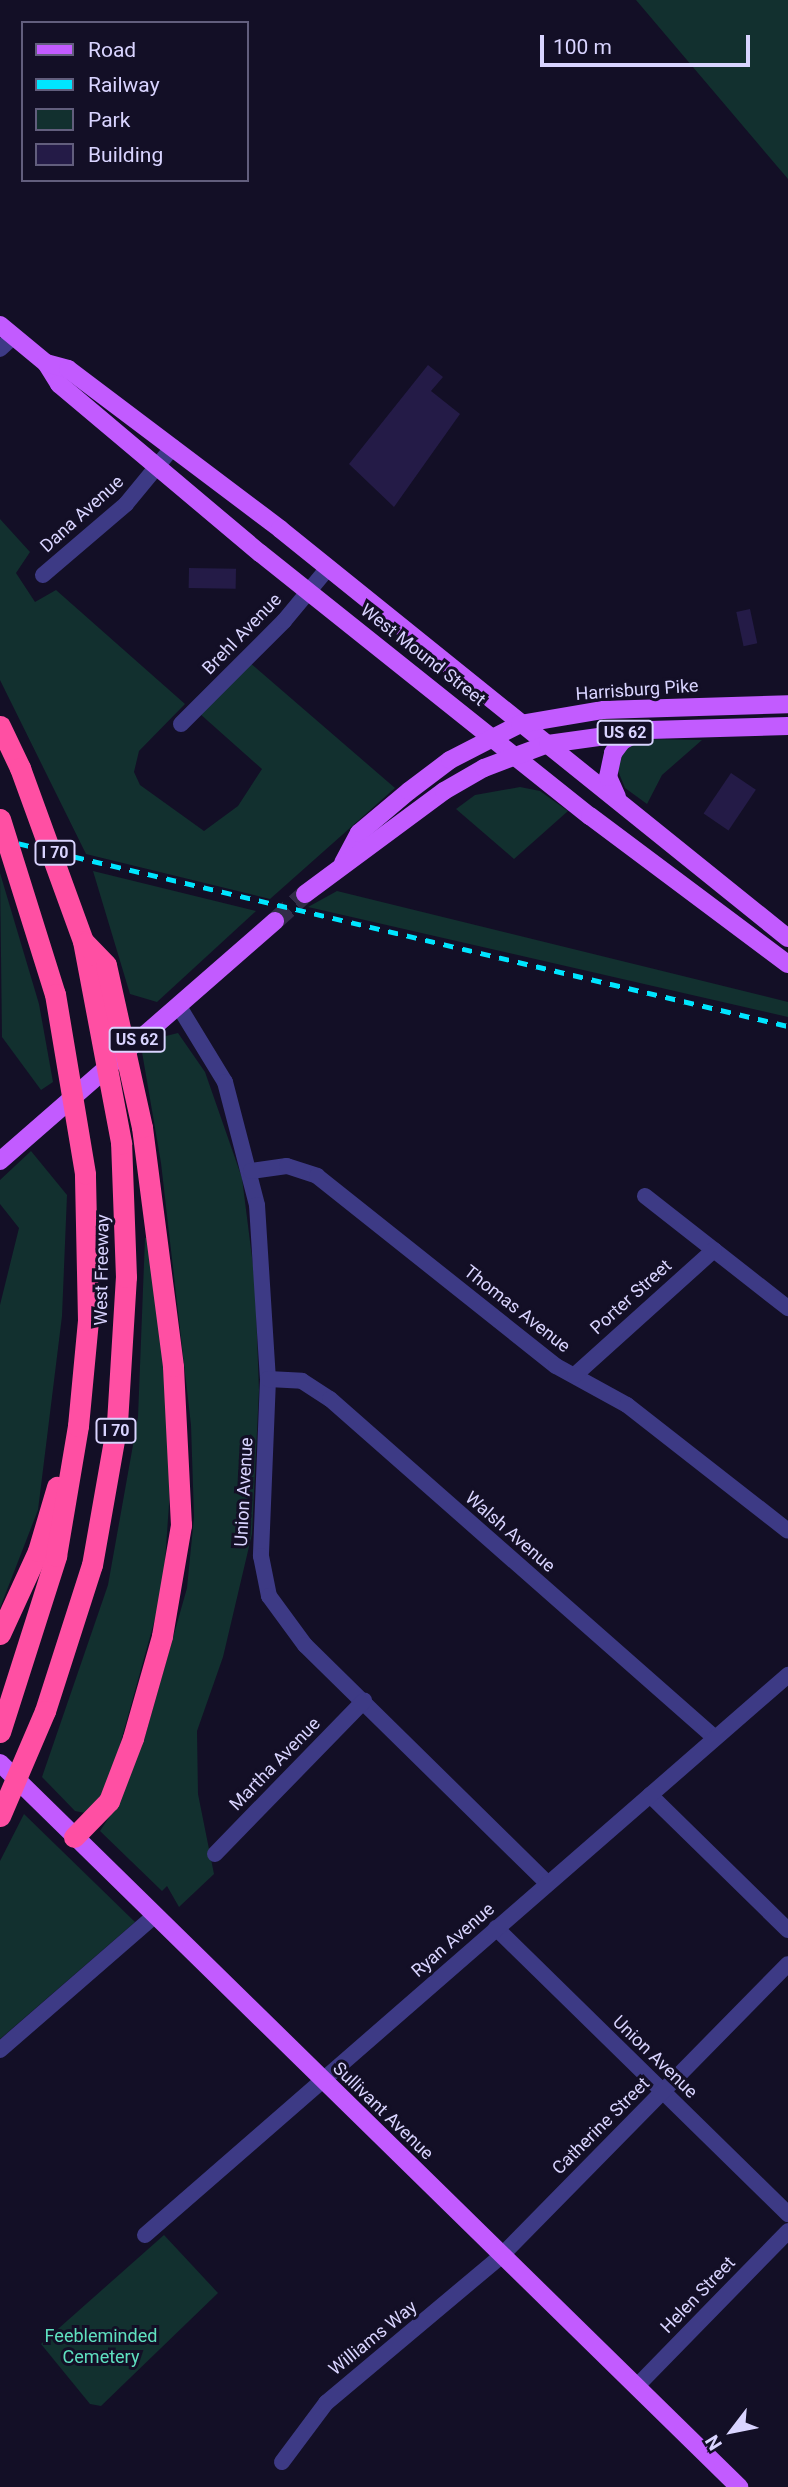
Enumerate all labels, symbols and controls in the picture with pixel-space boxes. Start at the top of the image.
legend [21,21,248,182]
scale bar [543,21,753,65]
text: 100 m [553,35,612,59]
text: Road [88,38,136,62]
text: Railway [88,73,160,97]
text: Park [88,108,130,132]
text: Building [88,143,163,167]
street label: Dana Avenue [36,471,128,557]
street label: Brehl Avenue [198,589,286,679]
street label: West Mound Street [356,599,490,711]
street label: Harrisburg Pike [575,675,699,705]
road number: US 62 [595,720,655,746]
road number: I 70 [34,840,76,866]
road number: US 62 [107,1028,167,1052]
street label: West Freeway [90,1214,114,1326]
street label: Porter Street [586,1255,676,1339]
street label: Thomas Avenue [459,1261,575,1357]
road number: I 70 [95,1418,137,1443]
street label: Union Avenue [230,1437,258,1547]
street label: Walsh Avenue [461,1487,559,1577]
street label: Martha Avenue [225,1713,325,1815]
street label: Ryan Avenue [407,1898,499,1982]
street label: Union Avenue [608,2011,702,2103]
street label: Sullivant Avenue [328,2058,438,2164]
street label: Catherine Street [548,2073,654,2179]
street label: Helen Street [656,2252,740,2338]
street label: Williams Way [325,2296,421,2380]
park label: Feebleminded Cemetery [45,2326,157,2368]
north arrow [697,2396,767,2466]
text: N [700,2431,727,2454]

